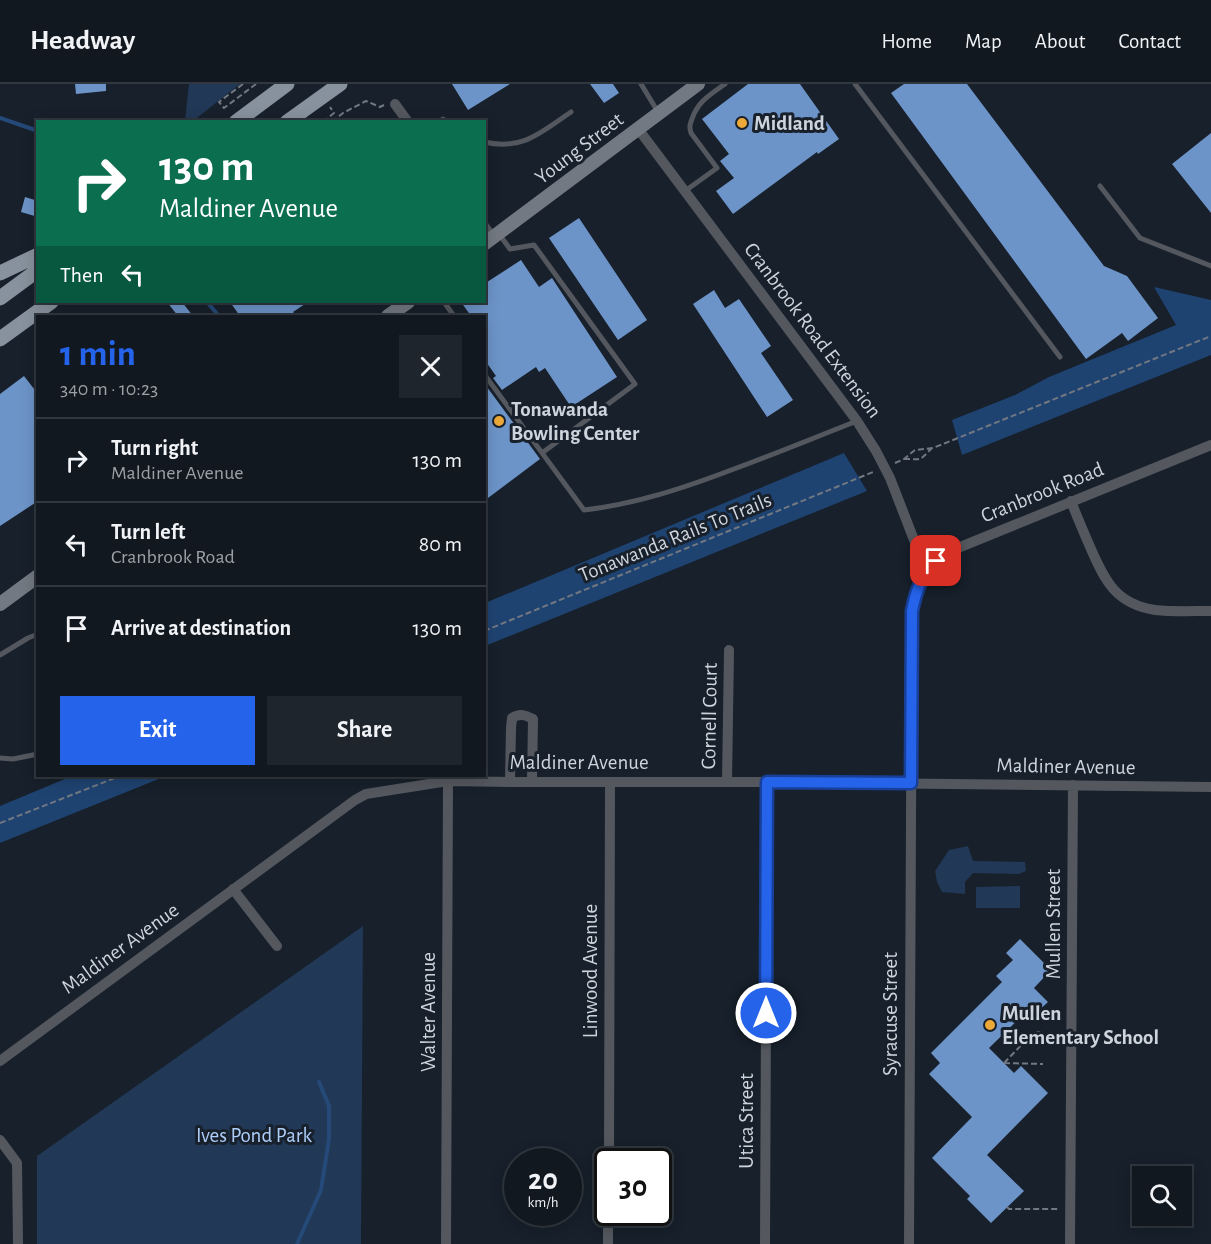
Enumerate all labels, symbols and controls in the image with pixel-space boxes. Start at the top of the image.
text: Headway [30,27,135,55]
text: Home [881,31,932,52]
text: Map [965,31,1002,52]
text: About [1035,31,1085,52]
text: Contact [1118,31,1181,52]
street label: Young Street [531,108,628,188]
place label: Midland [754,113,825,134]
marker: Midland [735,116,749,130]
icon: right [60,144,138,222]
text: 130 m [159,146,254,188]
text: Maldiner Avenue [159,195,338,222]
street label: Cranbrook Road Extension [740,239,885,422]
icon: left [116,258,149,291]
text: Then [60,264,104,286]
button: close [399,335,462,398]
text: 1 min [60,336,136,372]
text: 340 m · 10:23 [60,379,158,399]
place label: Tonawanda Bowling Center [511,399,640,444]
marker: Tonawanda Bowling Center [492,414,506,428]
text: Turn right [111,437,198,459]
icon: right [60,444,93,477]
text: 130 m [413,449,462,471]
street label: Cranbrook Road [978,458,1107,527]
text: Maldiner Avenue [111,463,244,483]
street label: Tonawanda Rails To Trails [576,489,775,586]
text: Turn left [111,521,185,543]
icon: left [60,528,93,561]
text: 80 m [419,533,462,555]
pin [910,535,961,586]
icon: arrive [919,544,952,577]
text: Cranbrook Road [111,547,235,567]
icon: arrive [60,612,93,645]
text: Arrive at destination [111,617,291,639]
text: 130 m [413,617,462,639]
street label: Cornell Court [698,662,721,769]
button: Exit [60,696,255,765]
button: Share [267,696,462,765]
street label: Maldiner Avenue [509,752,649,773]
street label: Maldiner Avenue [996,755,1136,778]
street label: Mullen Street [1043,868,1064,979]
street label: Maldiner Avenue [58,899,183,998]
street label: Linwood Avenue [580,904,601,1038]
street label: Walter Avenue [418,952,439,1072]
street label: Syracuse Street [880,952,901,1076]
position arrow [734,981,798,1045]
place label: Mullen Elementary School [1002,1003,1159,1048]
marker: Mullen Elementary School [983,1018,997,1032]
street label: Utica Street [736,1073,757,1169]
park label: Ives Pond Park [196,1125,312,1146]
speed limit sign: 30 [594,1148,672,1226]
text: 20 [528,1165,558,1195]
map controls [1132,1166,1192,1226]
button: search [1132,1166,1192,1226]
text: km/h [528,1195,558,1210]

